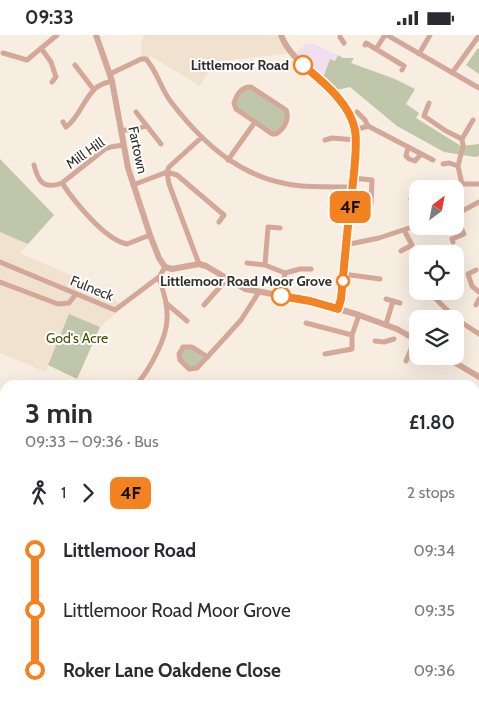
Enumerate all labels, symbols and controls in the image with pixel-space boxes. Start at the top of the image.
text: 09:33 [25,6,74,29]
marker: Littlemoor Road [293,55,313,75]
place label: Littlemoor Road [191,56,289,74]
street label: Fartown [124,125,152,175]
street label: Mill Hill [62,133,108,173]
north arrow [409,180,464,235]
map controls [409,180,464,365]
line badge: 4F [328,191,372,223]
text: 4F [340,196,360,218]
button: locate [409,245,464,300]
street label: Fulneck [68,271,117,305]
place label: Littlemoor Road Moor Grove [160,272,332,290]
marker: Littlemoor Road Moor Grove [336,274,350,288]
unlabelled marker [271,286,291,306]
button: layers [409,310,464,365]
park label: God's Acre [46,329,108,347]
text: 3 min [25,396,93,430]
text: £1.80 [409,411,455,434]
text: 09:33 – 09:36 · Bus [25,432,159,451]
icon: walk [25,479,53,507]
icon: forward [74,479,102,507]
text: 4F [120,482,141,504]
text: 1 [61,483,66,502]
text: 2 stops [407,483,455,502]
text: Littlemoor Road [63,539,196,562]
text: 09:34 [414,541,455,560]
text: Littlemoor Road Moor Grove [63,599,291,622]
text: 09:35 [414,601,455,620]
text: Roker Lane Oakdene Close [63,659,281,682]
text: 09:36 [414,661,455,680]

